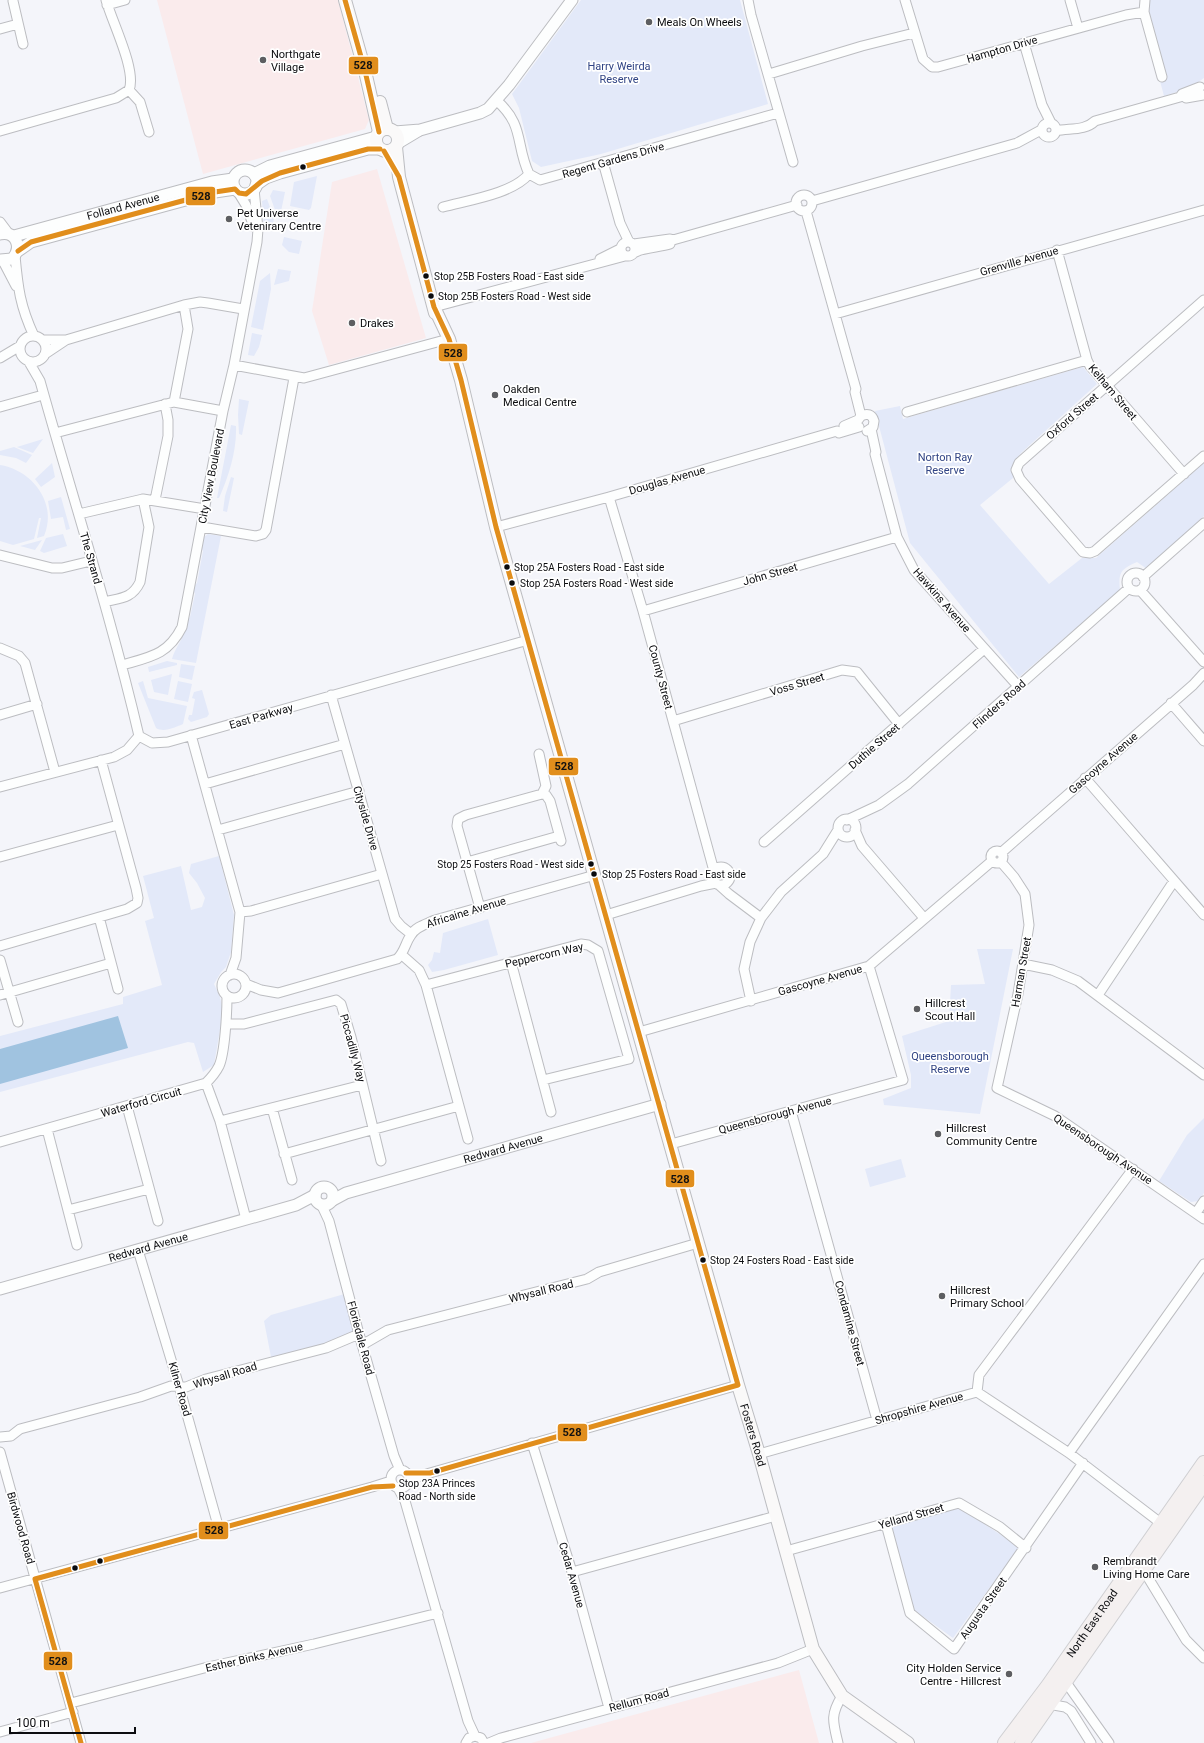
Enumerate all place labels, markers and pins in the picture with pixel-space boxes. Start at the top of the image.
place label: Meals On Wheels [657,16,742,29]
marker: Meals On Wheels [644,17,654,27]
place label: Northgate Village [271,48,321,74]
marker: Northgate Village [258,55,268,65]
unlabelled marker [298,162,308,172]
place label: Pet Universe Vetenirary Centre [237,207,321,233]
marker: Pet Universe Vetenirary Centre [224,214,234,224]
marker: Stop 25B Fosters Road - East side [421,271,431,281]
place label: Stop 25B Fosters Road - East side [434,271,584,282]
marker: Stop 25B Fosters Road - West side [426,291,436,301]
place label: Stop 25B Fosters Road - West side [438,291,591,302]
place label: Drakes [360,317,394,330]
marker: Drakes [347,318,357,328]
place label: Oakden Medical Centre [503,383,577,409]
marker: Oakden Medical Centre [490,390,500,400]
marker: Stop 25A Fosters Road - East side [502,562,512,572]
place label: Stop 25A Fosters Road - East side [514,562,664,573]
marker: Stop 25A Fosters Road - West side [507,578,517,588]
place label: Stop 25A Fosters Road - West side [520,578,673,589]
place label: Stop 25 Fosters Road - West side [437,859,584,870]
marker: Stop 25 Fosters Road - West side [586,859,596,869]
marker: Stop 25 Fosters Road - East side [589,869,599,879]
place label: Stop 25 Fosters Road - East side [602,869,746,880]
place label: Hillcrest Scout Hall [925,997,975,1023]
marker: Hillcrest Scout Hall [912,1004,922,1014]
place label: Hillcrest Community Centre [946,1122,1037,1148]
marker: Hillcrest Community Centre [933,1129,943,1139]
marker: Stop 24 Fosters Road - East side [698,1255,708,1265]
place label: Stop 24 Fosters Road - East side [710,1255,854,1266]
place label: Hillcrest Primary School [950,1284,1024,1310]
marker: Hillcrest Primary School [937,1291,947,1301]
marker: Stop 23A Princes Road - North side [432,1466,442,1476]
place label: Stop 23A Princes Road - North side [399,1478,475,1502]
place label: Rembrandt Living Home Care [1103,1555,1190,1581]
unlabelled marker [95,1556,105,1566]
marker: Rembrandt Living Home Care [1090,1562,1100,1572]
unlabelled marker [70,1563,80,1573]
place label: City Holden Service Centre - Hillcrest [906,1662,1001,1688]
marker: City Holden Service Centre - Hillcrest [1004,1669,1014,1679]

